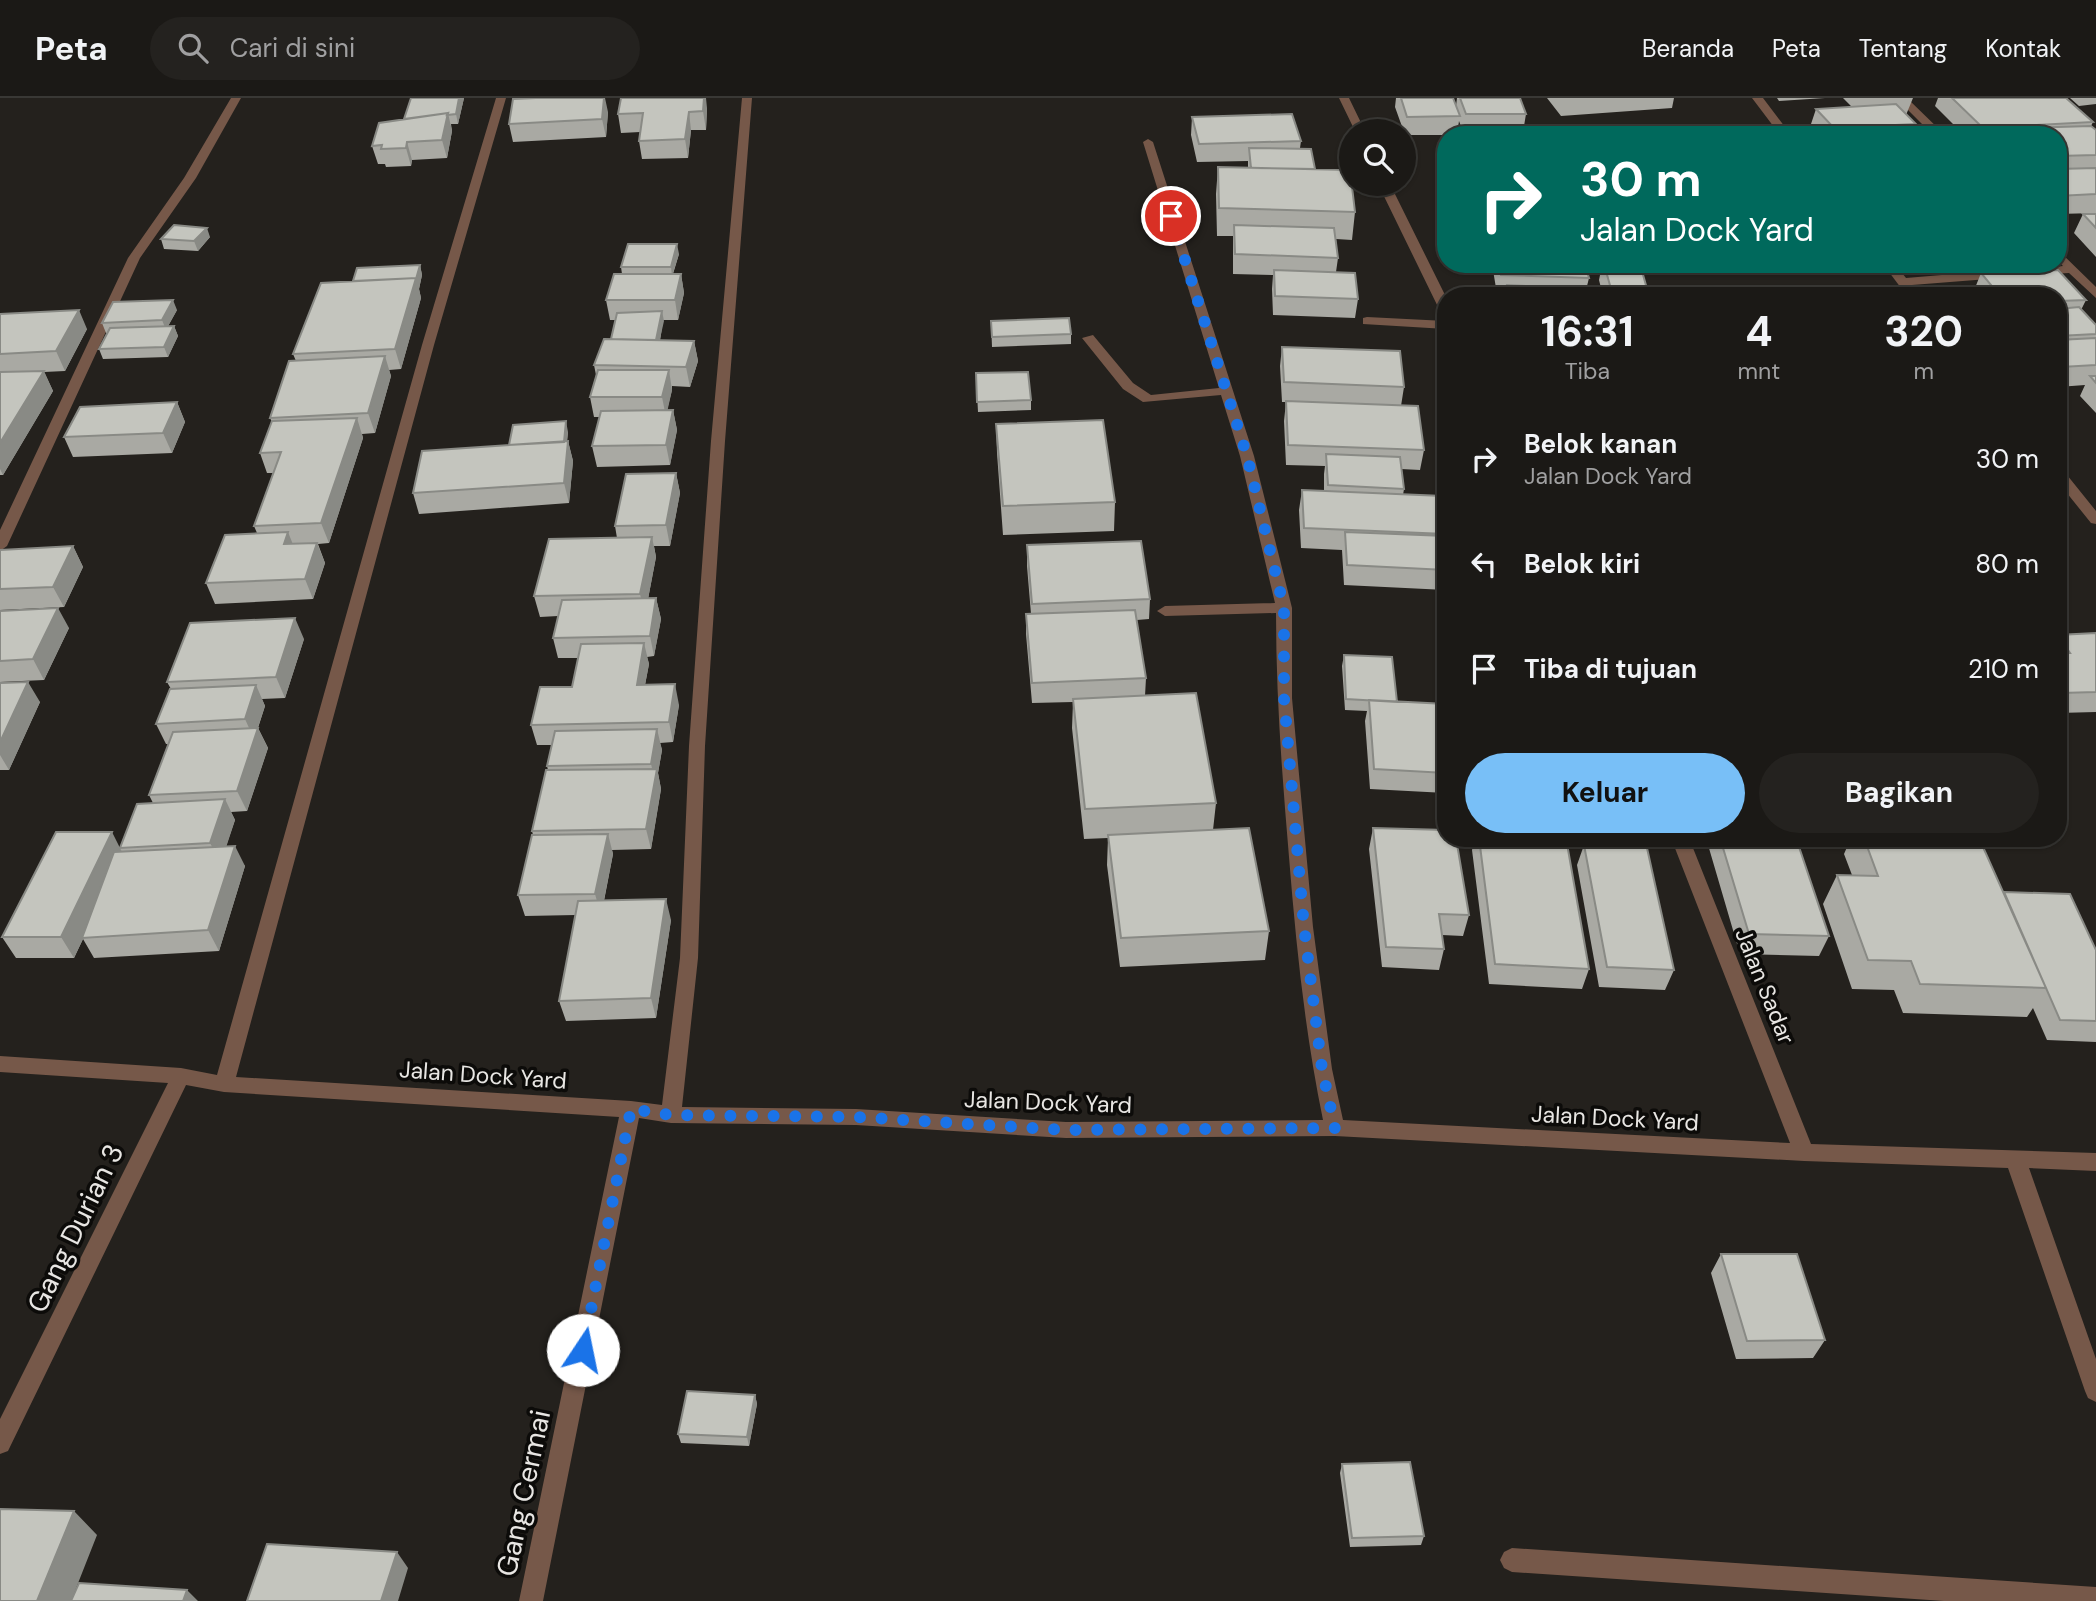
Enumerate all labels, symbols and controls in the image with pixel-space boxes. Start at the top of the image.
search box [150,17,640,80]
text: Peta [35,27,108,70]
icon: search [174,29,212,67]
text: Cari di sini [230,31,355,65]
text: Beranda [1642,33,1734,64]
text: Peta [1772,33,1821,64]
text: Tentang [1859,33,1947,64]
text: Kontak [1985,33,2061,64]
map controls [1339,119,1416,196]
button: search [1339,119,1416,196]
text: 30 m [1580,147,1702,211]
icon: right [1465,154,1556,245]
pin [1141,186,1201,246]
icon: arrive [1152,197,1190,235]
text: Jalan Dock Yard [1580,209,1814,251]
text: 16:31 [1541,304,1634,359]
text: 4 [1745,304,1773,359]
text: 320 [1884,304,1963,359]
text: Tiba [1565,356,1610,386]
text: mnt [1738,356,1780,386]
text: m [1913,356,1934,386]
text: Belok kanan [1524,427,1677,461]
icon: right [1465,440,1503,478]
text: 30 m [1976,442,2039,476]
text: Jalan Dock Yard [1524,461,1692,491]
icon: left [1465,545,1503,583]
text: Belok kiri [1524,547,1640,581]
text: 80 m [1975,547,2039,581]
icon: arrive [1465,650,1503,688]
text: Tiba di tujuan [1524,652,1697,686]
text: 210 m [1968,652,2039,686]
button: Keluar [1465,753,1745,833]
button: Bagikan [1759,753,2039,833]
street label: Jalan Sadar [1728,924,1802,1048]
street label: Jalan Dock Yard [398,1054,568,1096]
street label: Jalan Dock Yard [964,1084,1132,1120]
street label: Jalan Dock Yard [1530,1099,1700,1137]
street label: Gang Durian 3 [19,1138,132,1319]
position arrow [546,1313,620,1387]
street label: Gang Cermai [488,1407,559,1580]

